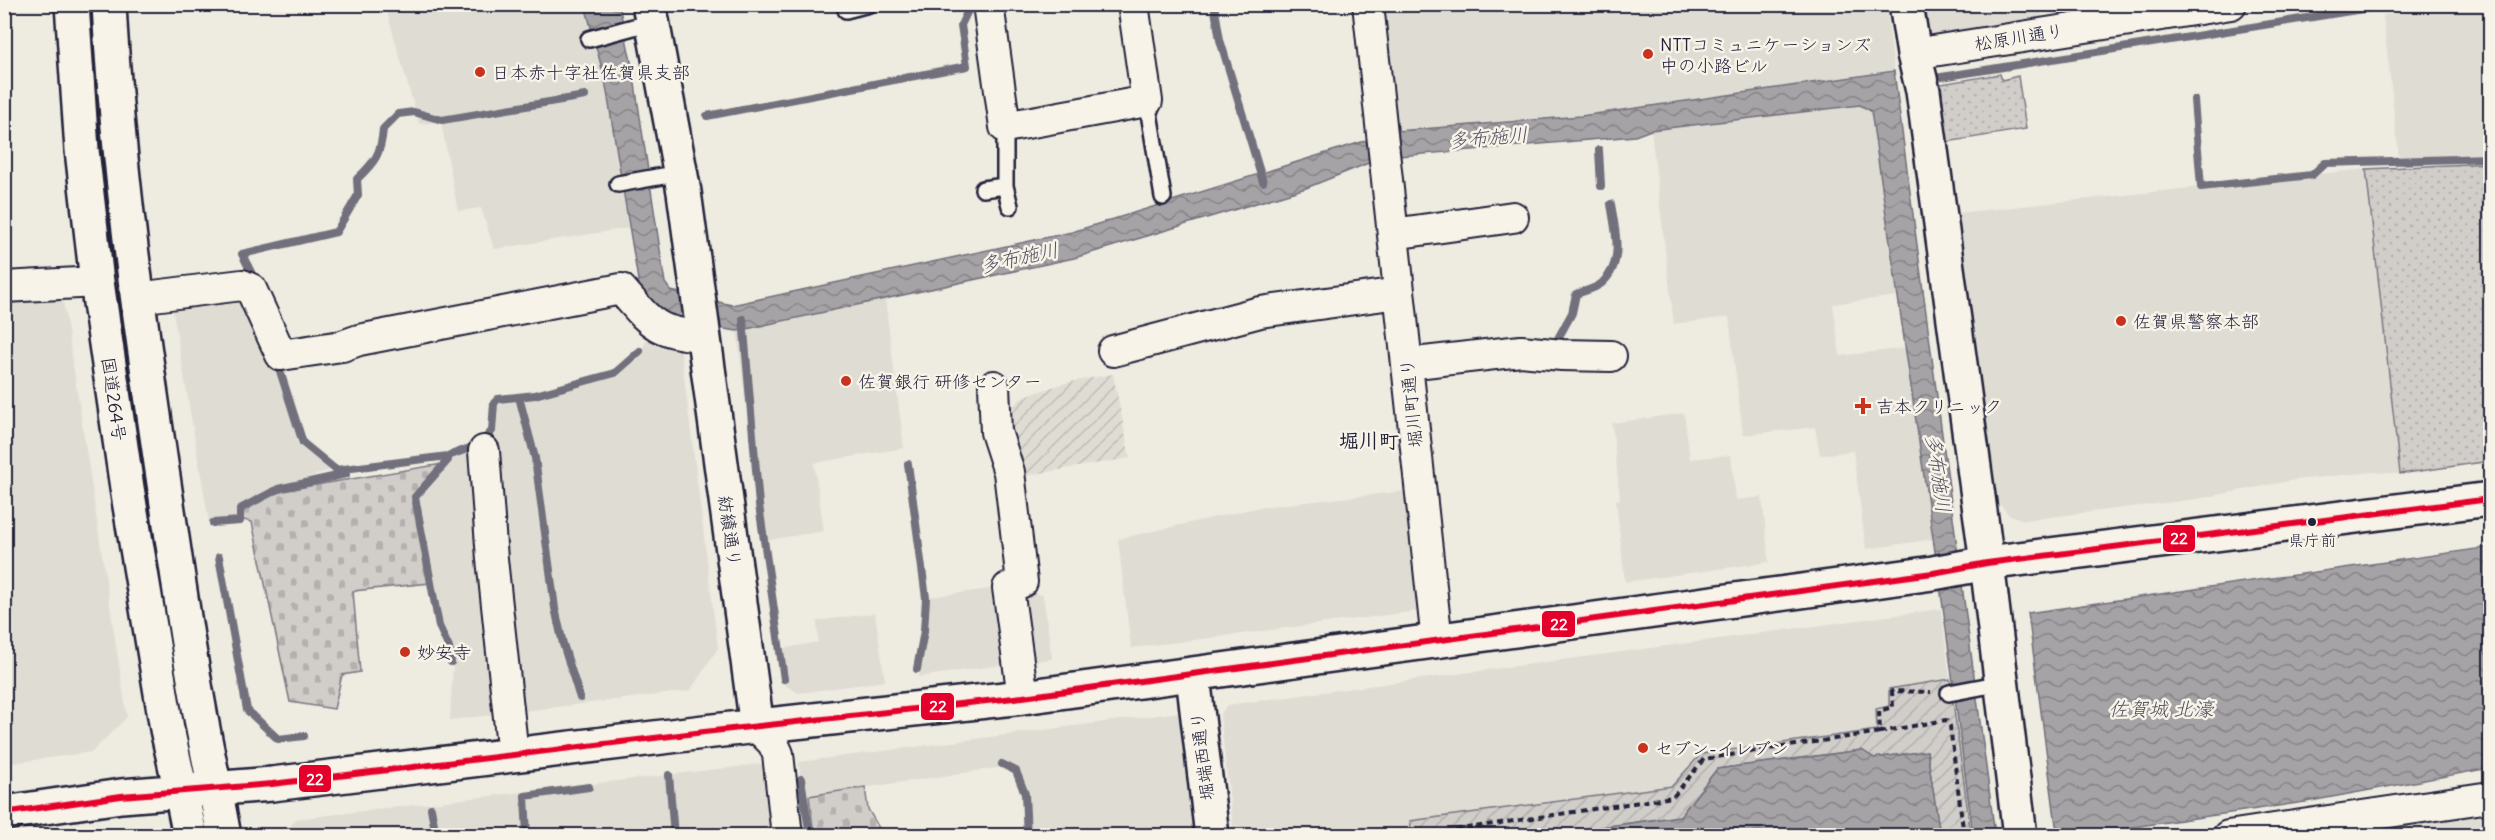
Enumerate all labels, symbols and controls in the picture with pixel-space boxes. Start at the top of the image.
street label: 松原川通り [1973,19,2065,55]
place label: NTTコミュニケーションズ 中の小路ビル [1660,33,1871,77]
marker: NTTコミュニケーションズ 中の小路ビル [1641,47,1655,61]
place label: 日本赤十字社佐賀県支部 [492,61,690,84]
marker: 日本赤十字社佐賀県支部 [473,65,487,79]
water label: 多布施川 [1447,121,1529,153]
water label: 多布施川 [977,236,1061,278]
place label: 佐賀県警察本部 [2133,310,2259,333]
marker: 佐賀県警察本部 [2114,314,2128,328]
street label: 国道264号 [97,355,131,443]
street label: 堀川町通り [1395,357,1427,449]
place label: 佐賀銀行 研修センター [858,370,1042,393]
marker: 佐賀銀行 研修センター [839,374,853,388]
place label: 吉本クリニック [1876,395,2002,418]
marker: 吉本クリニック [1854,397,1872,415]
district label: 堀川町 [1339,428,1399,453]
water label: 多布施川 [1921,432,1957,514]
street label: 紡績通り [714,494,746,568]
marker: 県庁前 [2306,516,2318,528]
line badge: 22 [2162,524,2196,553]
text: 22 [2170,528,2188,548]
place label: 県庁前 [2288,530,2336,550]
line badge: 22 [1541,610,1576,638]
text: 22 [1550,614,1568,634]
place label: 妙安寺 [417,641,471,664]
marker: 妙安寺 [398,645,412,659]
line badge: 22 [920,692,955,721]
text: 22 [929,696,947,716]
water label: 佐賀城 北濠 [2109,696,2215,721]
street label: 堀端西通り [1185,710,1219,802]
place label: セブン-イレブン [1655,737,1789,760]
marker: セブン-イレブン [1636,741,1650,755]
line badge: 22 [298,764,332,793]
text: 22 [306,769,324,789]

